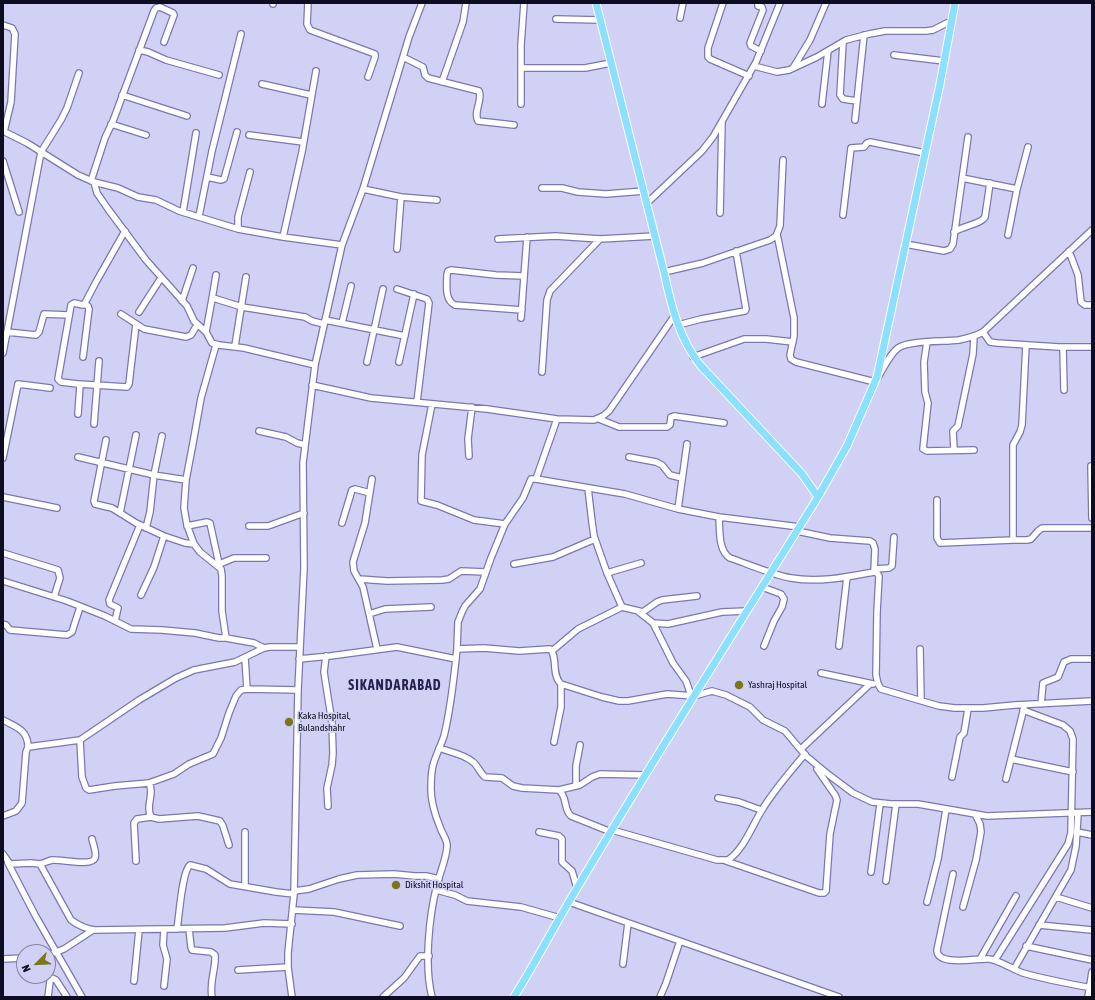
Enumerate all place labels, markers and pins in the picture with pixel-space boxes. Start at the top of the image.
marker: Yashraj Hospital [733,679,745,691]
place label: Yashraj Hospital [748,679,807,691]
place label: Kaka Hospital, Bulandshahr [298,710,351,734]
marker: Kaka Hospital, Bulandshahr [283,716,295,728]
marker: Dikshit Hospital [390,879,402,891]
place label: Dikshit Hospital [405,879,463,891]

